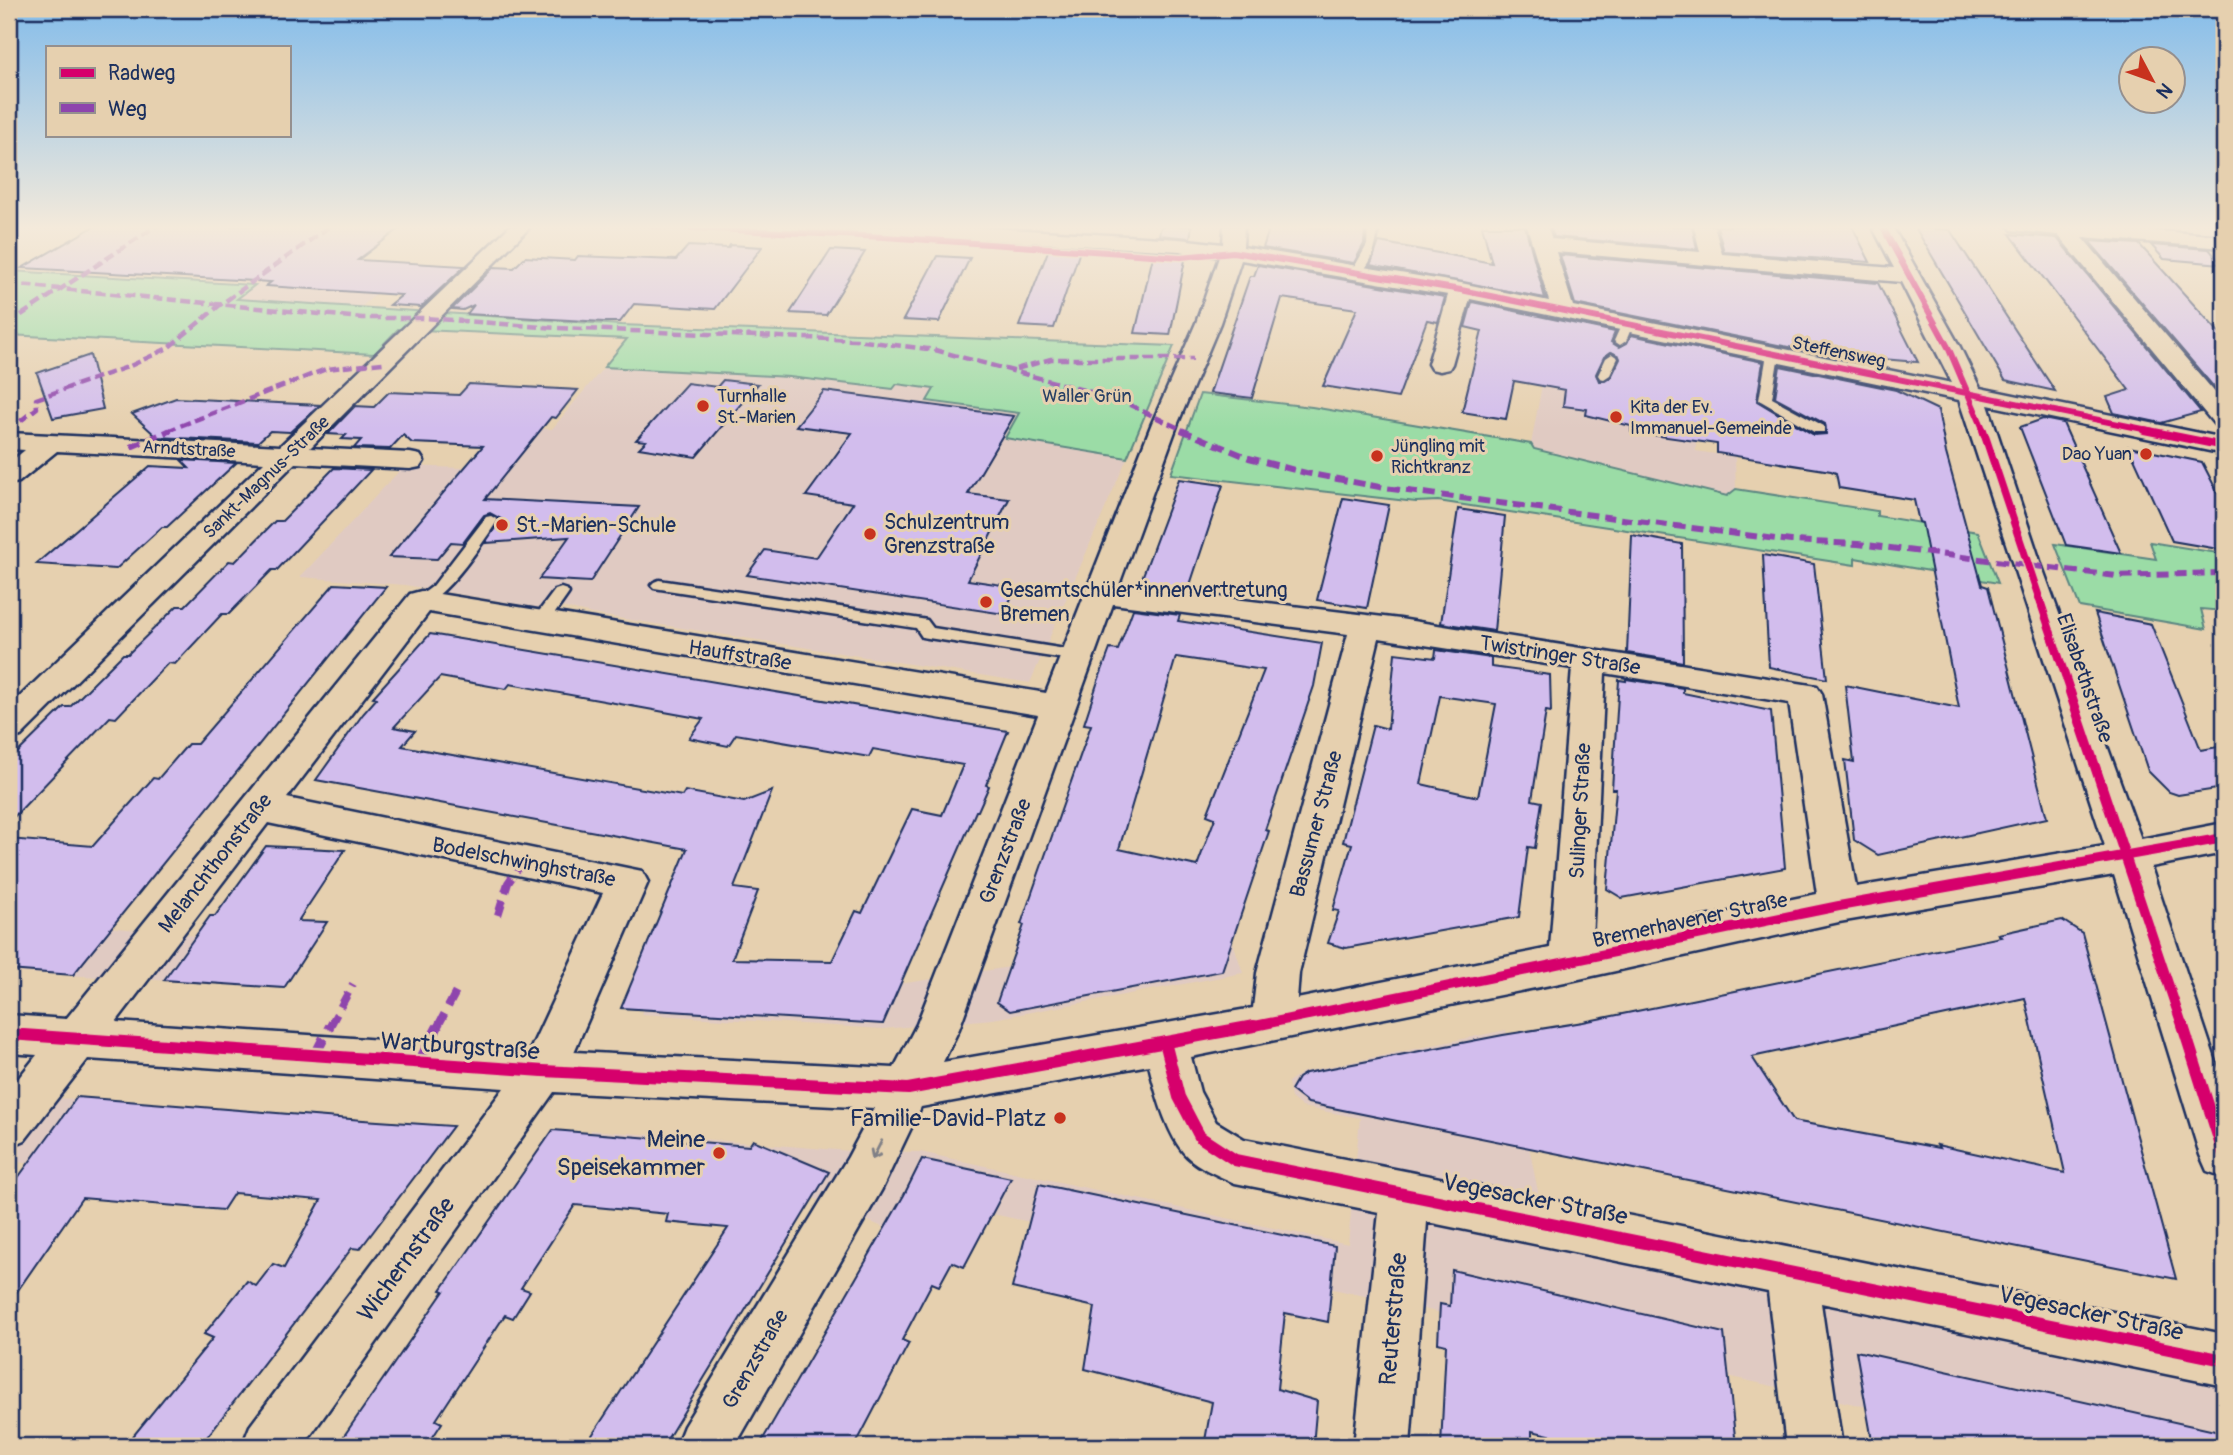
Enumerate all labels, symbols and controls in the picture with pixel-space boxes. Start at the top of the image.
legend [46,46,290,136]
north arrow [2118,46,2188,116]
text: Radweg [108,60,175,87]
text: N [2151,78,2177,103]
text: Weg [108,96,147,123]
street label: Steffensweg [1790,331,1888,374]
place label: Turnhalle St.-Marien [717,385,796,429]
park label: Waller Grün [1042,385,1132,408]
place label: Kita der Ev. Immanuel-Gemeinde [1630,396,1792,440]
marker: Turnhalle St.-Marien [695,398,711,414]
marker: Kita der Ev. Immanuel-Gemeinde [1608,409,1624,425]
street label: Sankt-Magnus-Straße [198,411,335,544]
place label: Jüngling mit Richtkranz [1391,435,1486,479]
street label: Arndtstraße [142,436,236,463]
place label: Dao Yuan [2062,443,2132,466]
marker: Dao Yuan [2138,446,2154,462]
marker: Jüngling mit Richtkranz [1369,448,1385,464]
place label: Schulzentrum Grenzstraße [884,509,1009,560]
place label: St.-Marien-Schule [516,512,676,539]
marker: St.-Marien-Schule [494,517,510,533]
marker: Schulzentrum Grenzstraße [862,526,878,542]
place label: Gesamtschüler*innenvertretung Bremen [1000,577,1288,628]
marker: Gesamtschüler*innenvertretung Bremen [978,594,994,610]
street label: Elisabethstraße [2050,610,2119,747]
street label: Twistringer Straße [1478,629,1643,682]
street label: Hauffstraße [687,634,794,677]
street label: Sulinger Straße [1563,742,1598,880]
street label: Bassumer Straße [1284,747,1349,900]
street label: Melanchthonstraße [152,788,279,939]
street label: Grenzstraße [973,794,1038,908]
street label: Bodelschwinghstraße [430,831,618,894]
street label: Bremerhavener Straße [1590,886,1791,954]
street label: Wartburgstraße [379,1026,541,1067]
place label: Familie-David-Platz [850,1104,1046,1133]
marker: Familie-David-Platz [1052,1110,1068,1126]
place label: Meine Speisekammer [557,1125,705,1182]
one-way arrow [869,1139,883,1160]
marker: Meine Speisekammer [711,1145,727,1161]
street label: Vegesacker Straße [1440,1167,1630,1232]
street label: Wichernstraße [352,1191,461,1327]
street label: Reuterstraße [1373,1251,1414,1387]
street label: Vegesacker Straße [1996,1280,2186,1347]
street label: Grenzstraße [716,1304,795,1414]

